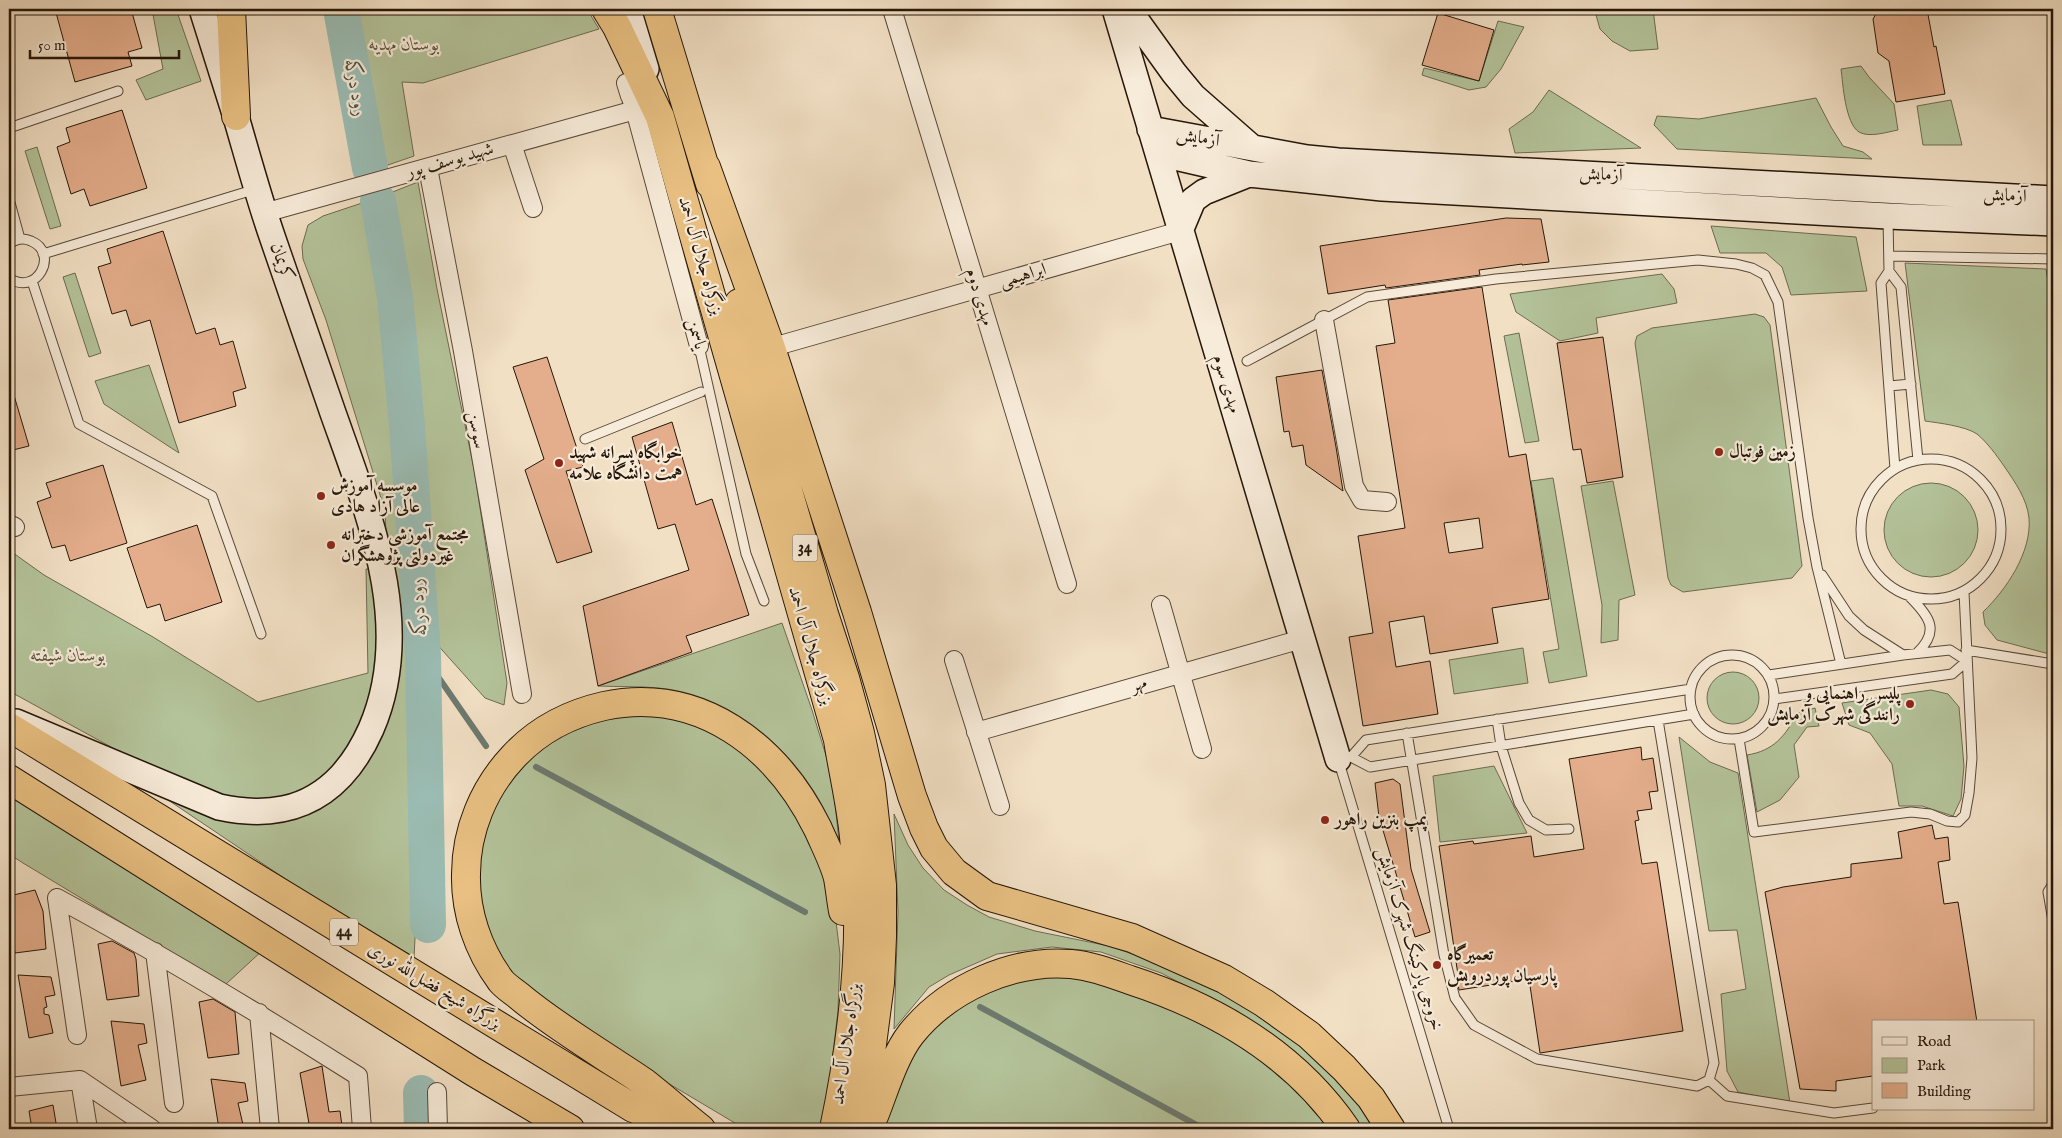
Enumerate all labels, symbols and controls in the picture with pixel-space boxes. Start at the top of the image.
scale bar [30,28,179,60]
park label: بوستان مهدیه [369,34,440,57]
text: 50 m [38,36,66,55]
water label: رود درکه [338,57,373,118]
street label: آزمایش [1175,123,1223,153]
street label: شهید یوسف پور [402,138,496,185]
street label: آزمایش [1579,162,1625,188]
street label: آزمایش [1983,183,2029,209]
street label: بزرگراه جلال آل احمد [672,193,730,318]
street label: کریمان [264,240,298,284]
street label: ابراهیمی [997,258,1049,294]
street label: مهدی دوم [956,265,999,330]
street label: یاسمن [681,316,712,354]
street label: مهدی سوم [1203,352,1246,417]
street label: سوسن [461,409,491,451]
place label: خوابگاه پسرانه شهید همت دانشگاه علامه [569,440,682,486]
place label: زمین فوتبال [1729,441,1796,464]
marker: زمین فوتبال [1713,446,1725,458]
marker: خوابگاه پسرانه شهید همت دانشگاه علامه [553,457,565,469]
place label: موسسه آموزش عالی آزاد هادی [331,474,420,519]
marker: موسسه آموزش عالی آزاد هادی [315,490,327,502]
place label: مجتمع آموزشی دخترانه غیردولتی پژوهشگران [341,523,469,568]
road number: 34 [792,534,818,562]
marker: مجتمع آموزشی دخترانه غیردولتی پژوهشگران [325,539,337,551]
water label: رود درکه [404,577,433,637]
street label: بزرگراه جلال آل احمد [782,583,840,708]
park label: بوستان شیفته [30,645,106,668]
street label: مهر [1126,672,1150,699]
place label: پلیس راهنمایی و رانندگی شهرک آزمایش [1767,683,1902,727]
marker: پلیس راهنمایی و رانندگی شهرک آزمایش [1904,698,1916,710]
place label: پمپ بنزین راهور [1333,809,1427,832]
marker: پمپ بنزین راهور [1319,814,1331,826]
street label: خروجی پارکینگ شهرک آزمایش [1370,844,1450,1034]
road number: 44 [330,919,358,946]
street label: بزرگراه شیخ فضل‌الله نوری [362,935,507,1038]
place label: تعمیرگاه پارسیان پوردرویش [1447,943,1558,988]
marker: تعمیرگاه پارسیان پوردرویش [1431,959,1443,971]
street label: بزرگراه جلال آل احمد [825,981,867,1106]
legend [1872,1020,2034,1110]
text: Road [1917,1032,1952,1051]
text: Park [1917,1056,1947,1075]
text: Building [1917,1082,1972,1101]

